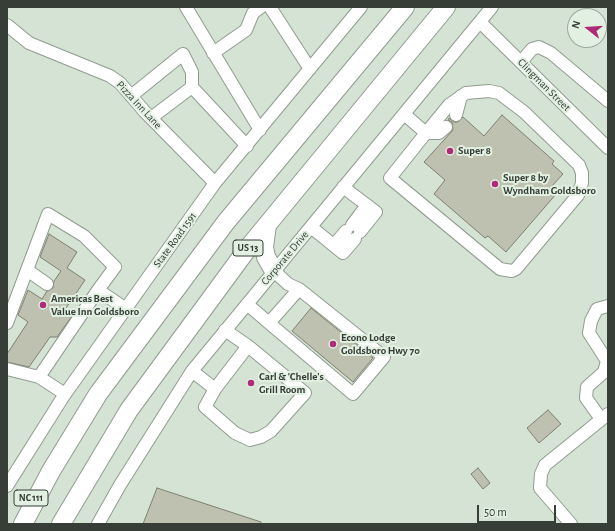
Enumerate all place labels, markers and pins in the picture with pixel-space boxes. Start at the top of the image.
place label: Super 8 [458,144,491,158]
marker: Super 8 [445,146,455,156]
place label: Super 8 by Wyndham Goldsboro [503,171,596,197]
marker: Super 8 by Wyndham Goldsboro [490,179,500,189]
place label: Americas Best Value Inn Goldsboro [51,292,139,318]
marker: Americas Best Value Inn Goldsboro [38,300,48,310]
place label: Econo Lodge Goldsboro Hwy 70 [341,331,420,357]
marker: Econo Lodge Goldsboro Hwy 70 [328,339,338,349]
place label: Carl & 'Chelle's Grill Room [259,370,324,396]
marker: Carl & 'Chelle's Grill Room [246,378,256,388]

